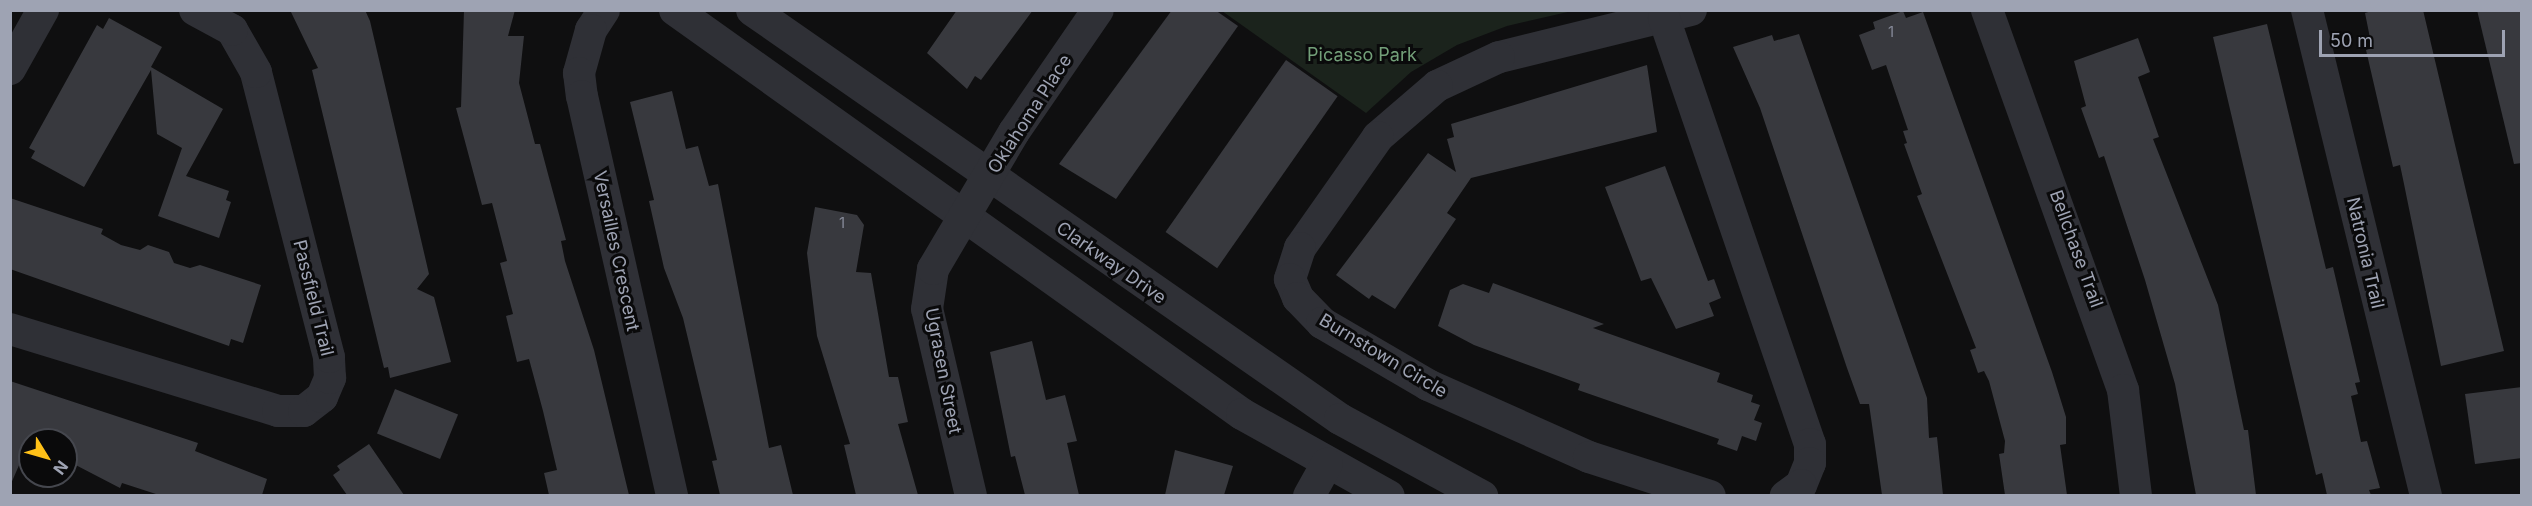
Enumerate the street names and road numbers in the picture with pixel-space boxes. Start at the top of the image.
street label: Oklahoma Place [984,51,1076,177]
street label: Versailles Crescent [588,169,644,333]
street label: Bellchase Trail [2045,187,2107,311]
street label: Natronia Trail [2342,195,2388,311]
street label: Clarkway Drive [1052,217,1170,309]
street label: Passfield Trail [288,238,338,358]
street label: Ugrasen Street [920,306,966,436]
street label: Burnstown Circle [1315,309,1451,403]

